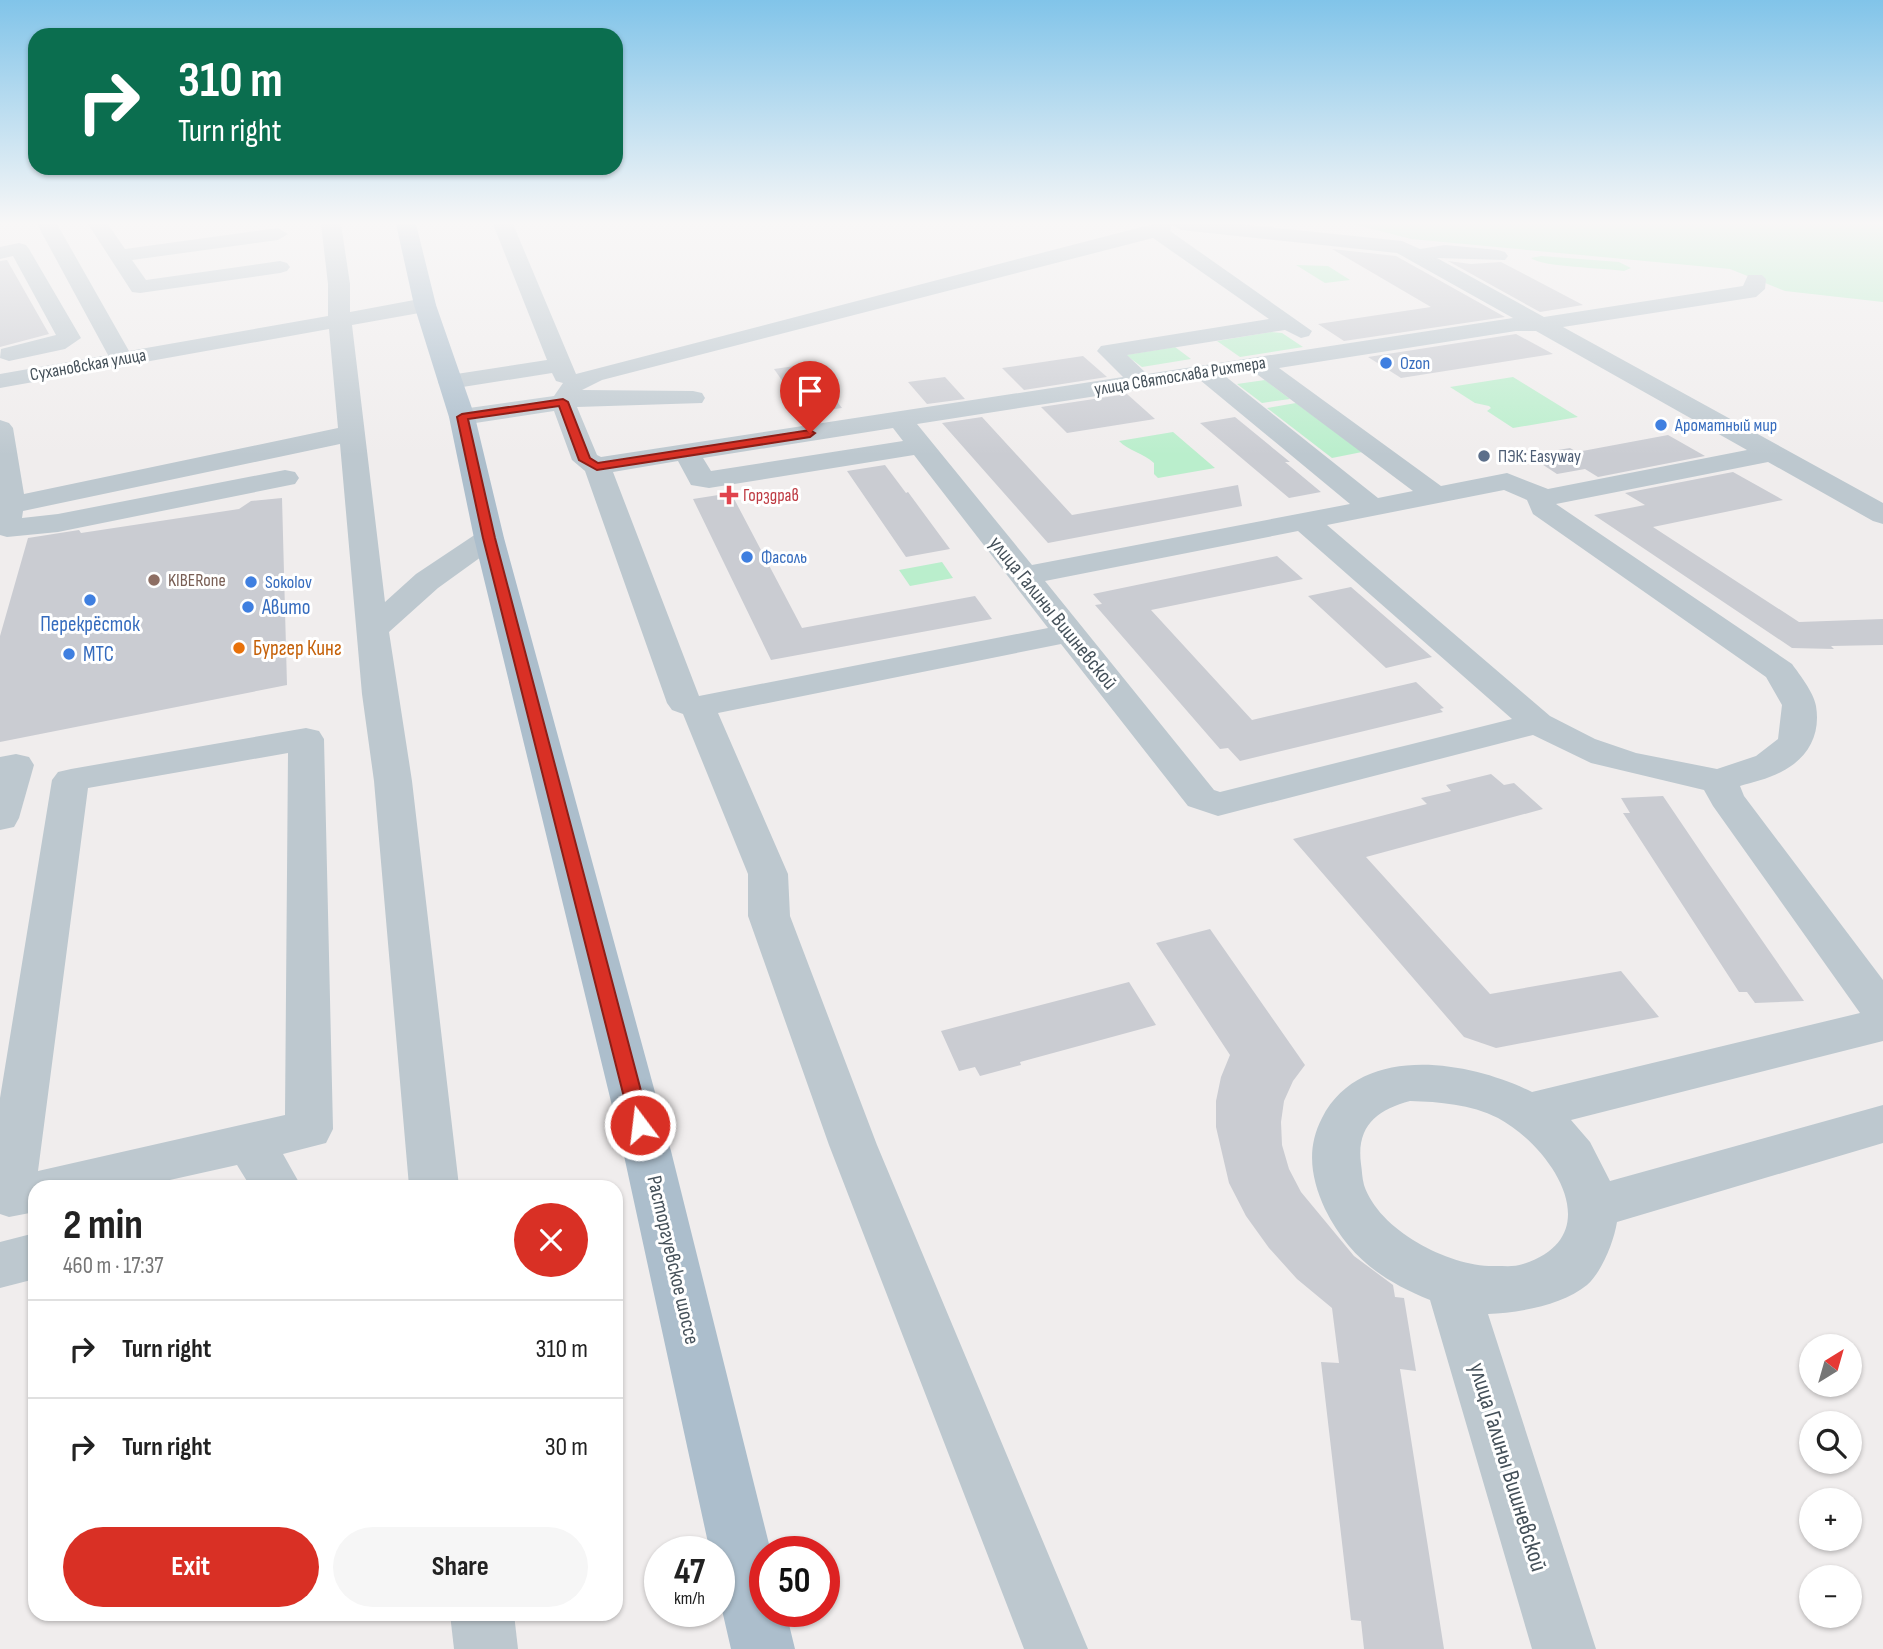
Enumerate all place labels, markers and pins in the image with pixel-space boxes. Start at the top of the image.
place label: Ozon [1400,353,1430,374]
marker: Ozon [1378,355,1394,371]
pin [780,361,840,433]
place label: Ароматный мир [1674,415,1777,436]
marker: Ароматный мир [1653,417,1669,433]
place label: ПЭК: Easyway [1498,446,1581,467]
marker: ПЭК: Easyway [1476,448,1492,464]
place label: Горздрав [743,485,799,506]
marker: Горздрав [721,487,737,503]
place label: Фасоль [761,547,807,568]
marker: Фасоль [739,549,755,565]
place label: KIBERone [168,570,226,591]
marker: KIBERone [146,572,162,588]
place label: Sokolov [265,572,312,593]
marker: Sokolov [243,574,259,590]
marker: Перекрёсток [82,592,98,608]
place label: Авито [261,595,310,620]
marker: Авито [240,599,256,615]
place label: Перекрёсток [40,612,140,637]
place label: Бургер Кинг [253,636,342,661]
marker: Бургер Кинг [231,640,247,656]
place label: МТС [83,642,114,667]
marker: МТС [61,646,77,662]

